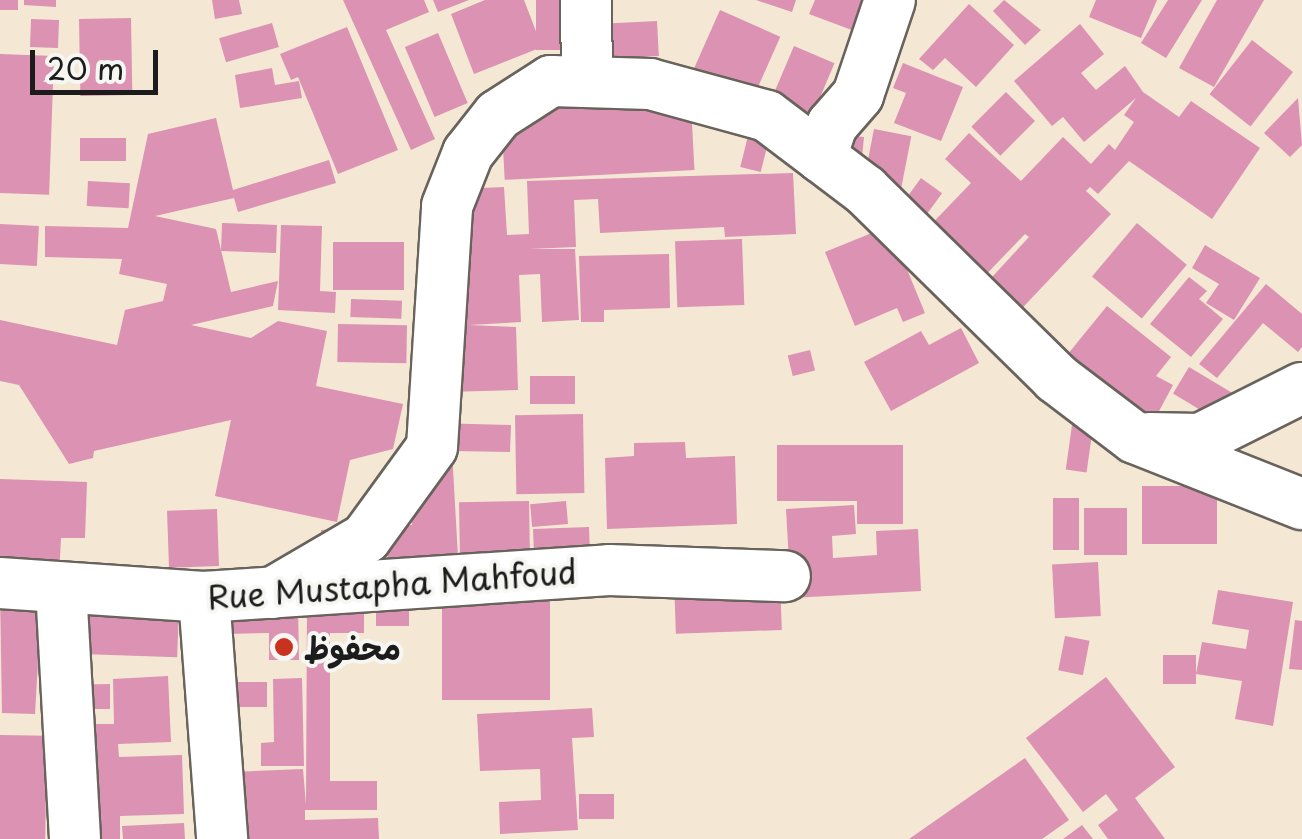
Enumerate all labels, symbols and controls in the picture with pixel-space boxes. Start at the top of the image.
scale bar [35,30,162,92]
text: 20 m [47,45,124,90]
street label: Rue Mustapha Mahfoud [206,552,578,616]
place label: محفوظ [304,628,401,666]
marker: محفوظ [273,636,295,658]

